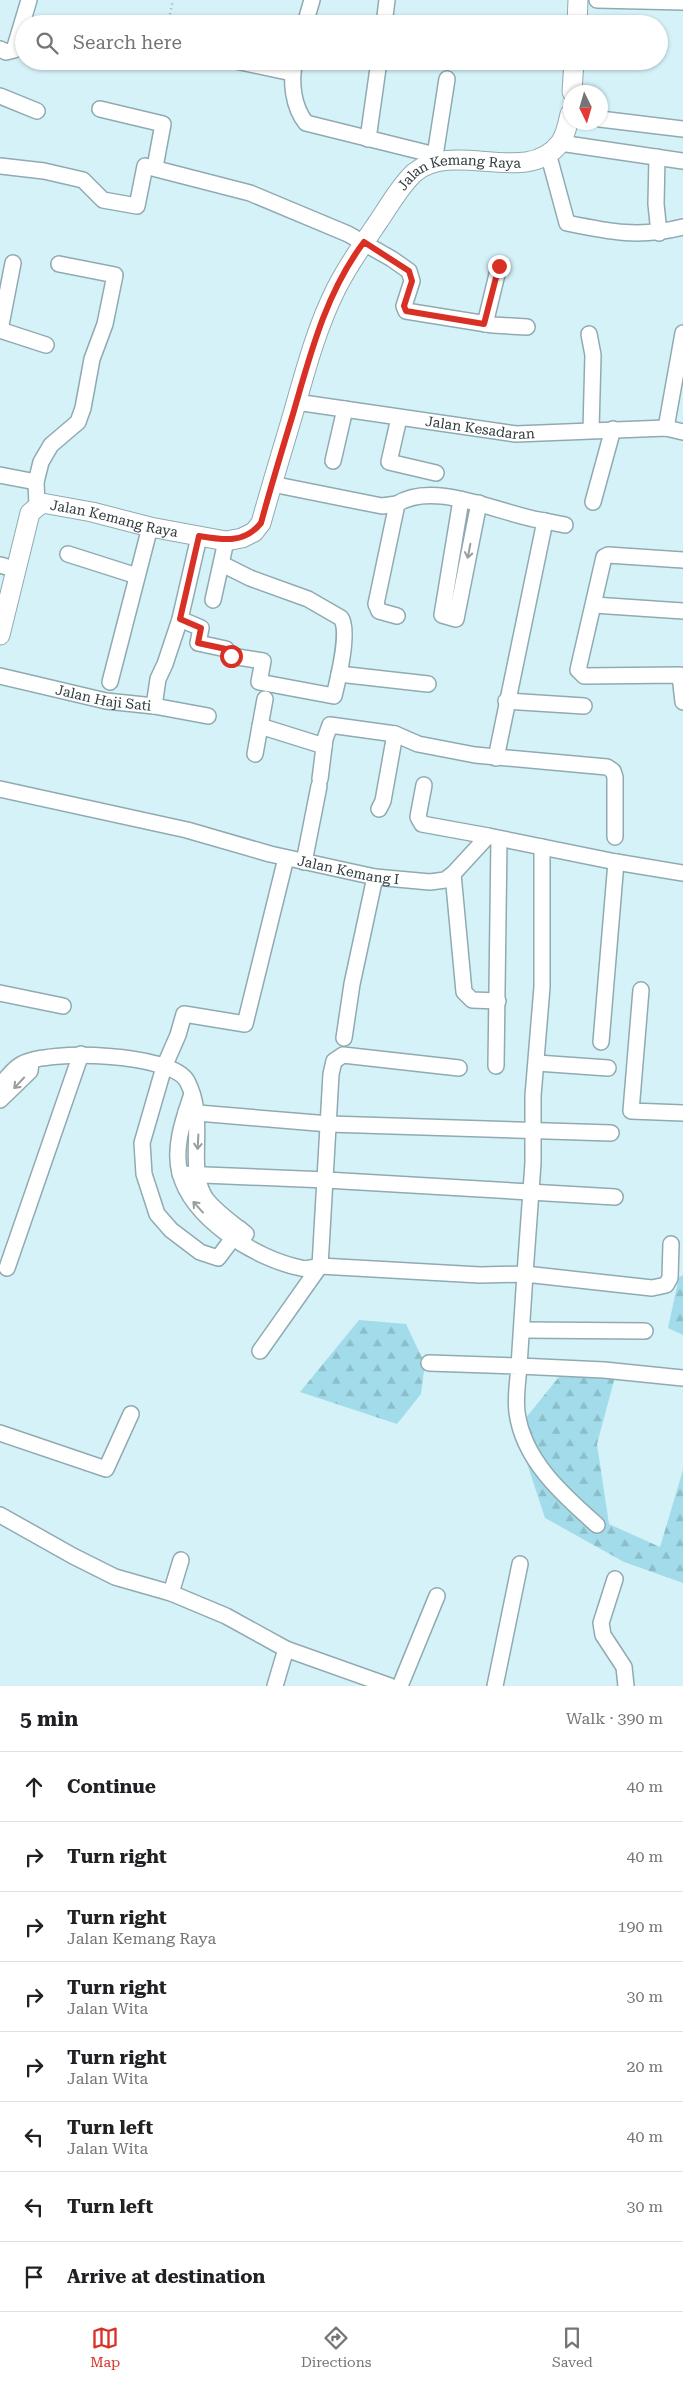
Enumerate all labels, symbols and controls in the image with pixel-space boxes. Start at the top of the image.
search box [15,15,668,70]
icon: search [33,29,61,57]
text: Search here [73,31,182,54]
north arrow [563,85,608,130]
street label: Jalan Kemang Raya [394,152,522,193]
route end [488,255,511,278]
street label: Jalan Kesadaran [424,413,535,442]
street label: Jalan Kemang Raya [49,497,180,540]
one-way arrow [464,543,474,559]
route start [220,645,243,668]
street label: Jalan Haji Sati [54,681,153,714]
street label: Jalan Kemang I [296,852,400,887]
one-way arrow [13,1076,25,1089]
one-way arrow [193,1134,202,1150]
one-way arrow [193,1201,204,1214]
text: 5 min [20,1707,78,1731]
text: Walk · 390 m [566,1709,663,1728]
icon: ahead [20,1773,48,1801]
text: Continue [67,1775,156,1798]
text: 40 m [626,1777,663,1796]
icon: right [20,1843,48,1871]
text: Turn right [67,1845,167,1868]
text: 40 m [626,1847,663,1866]
text: Turn right [67,1906,167,1929]
icon: right [20,1913,48,1941]
text: 190 m [617,1917,663,1936]
text: Jalan Kemang Raya [67,1929,216,1948]
text: Turn right [67,1976,167,1999]
icon: right [20,1983,48,2011]
text: 30 m [626,1987,663,2006]
text: Jalan Wita [67,1999,148,2018]
text: Turn right [67,2046,167,2069]
icon: right [20,2053,48,2081]
text: 20 m [626,2057,663,2076]
text: Jalan Wita [67,2069,148,2088]
text: Turn left [67,2116,153,2139]
icon: left [20,2123,48,2151]
text: 40 m [626,2127,663,2146]
text: Jalan Wita [67,2139,148,2158]
icon: left [20,2193,48,2221]
text: Turn left [67,2195,153,2218]
text: 30 m [626,2197,663,2216]
icon: arrive [20,2263,48,2291]
text: Arrive at destination [67,2265,265,2288]
tab: Map [90,2324,120,2370]
tab: Directions [301,2324,371,2370]
tab: Saved [552,2324,593,2370]

